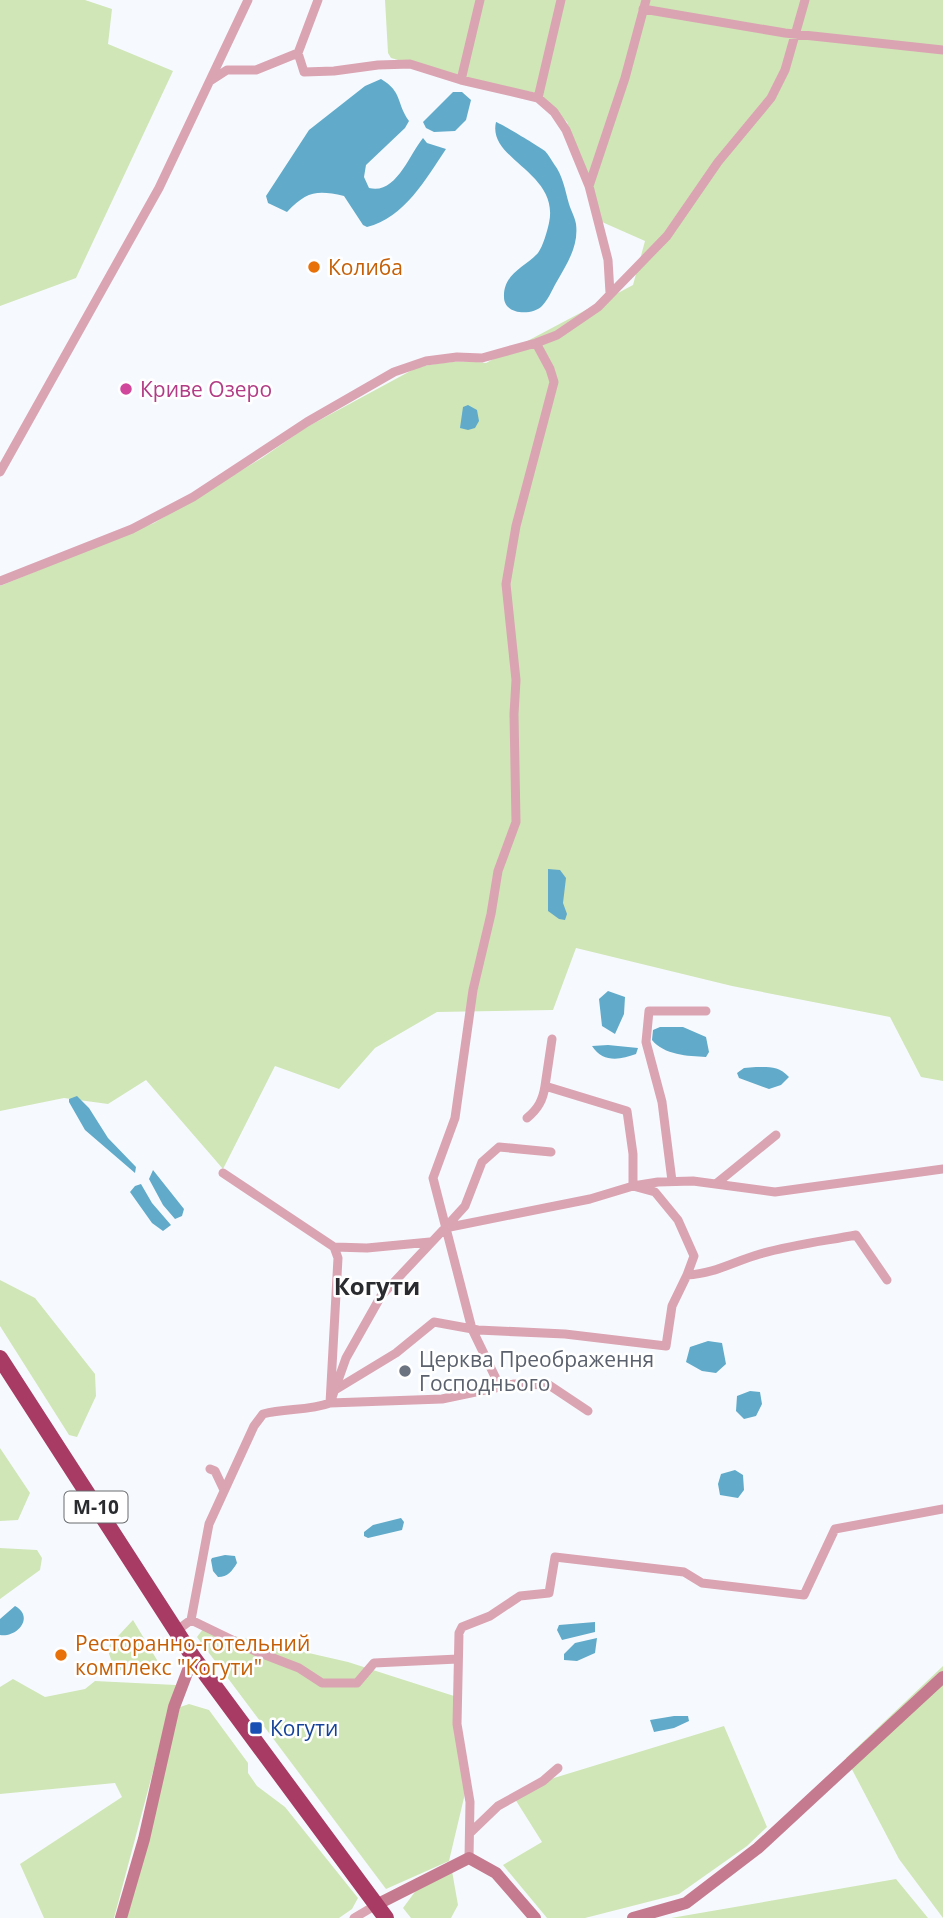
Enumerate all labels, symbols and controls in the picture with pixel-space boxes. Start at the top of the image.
place label: Колиба [328,253,403,281]
marker: Колиба [306,259,322,275]
place label: Криве Озеро [140,375,272,403]
marker: Криве Озеро [118,381,134,397]
district label: Когути [334,1269,420,1302]
place label: Церква Преображення Господнього [419,1345,654,1397]
marker: Церква Преображення Господнього [397,1363,413,1379]
road number: М-10 [64,1492,128,1522]
place label: Ресторанно-готельний комплекс "Когути" [75,1629,310,1681]
marker: Ресторанно-готельний комплекс "Когути" [53,1647,69,1663]
place label: Когути [270,1714,338,1742]
marker: Когути [248,1720,264,1736]

